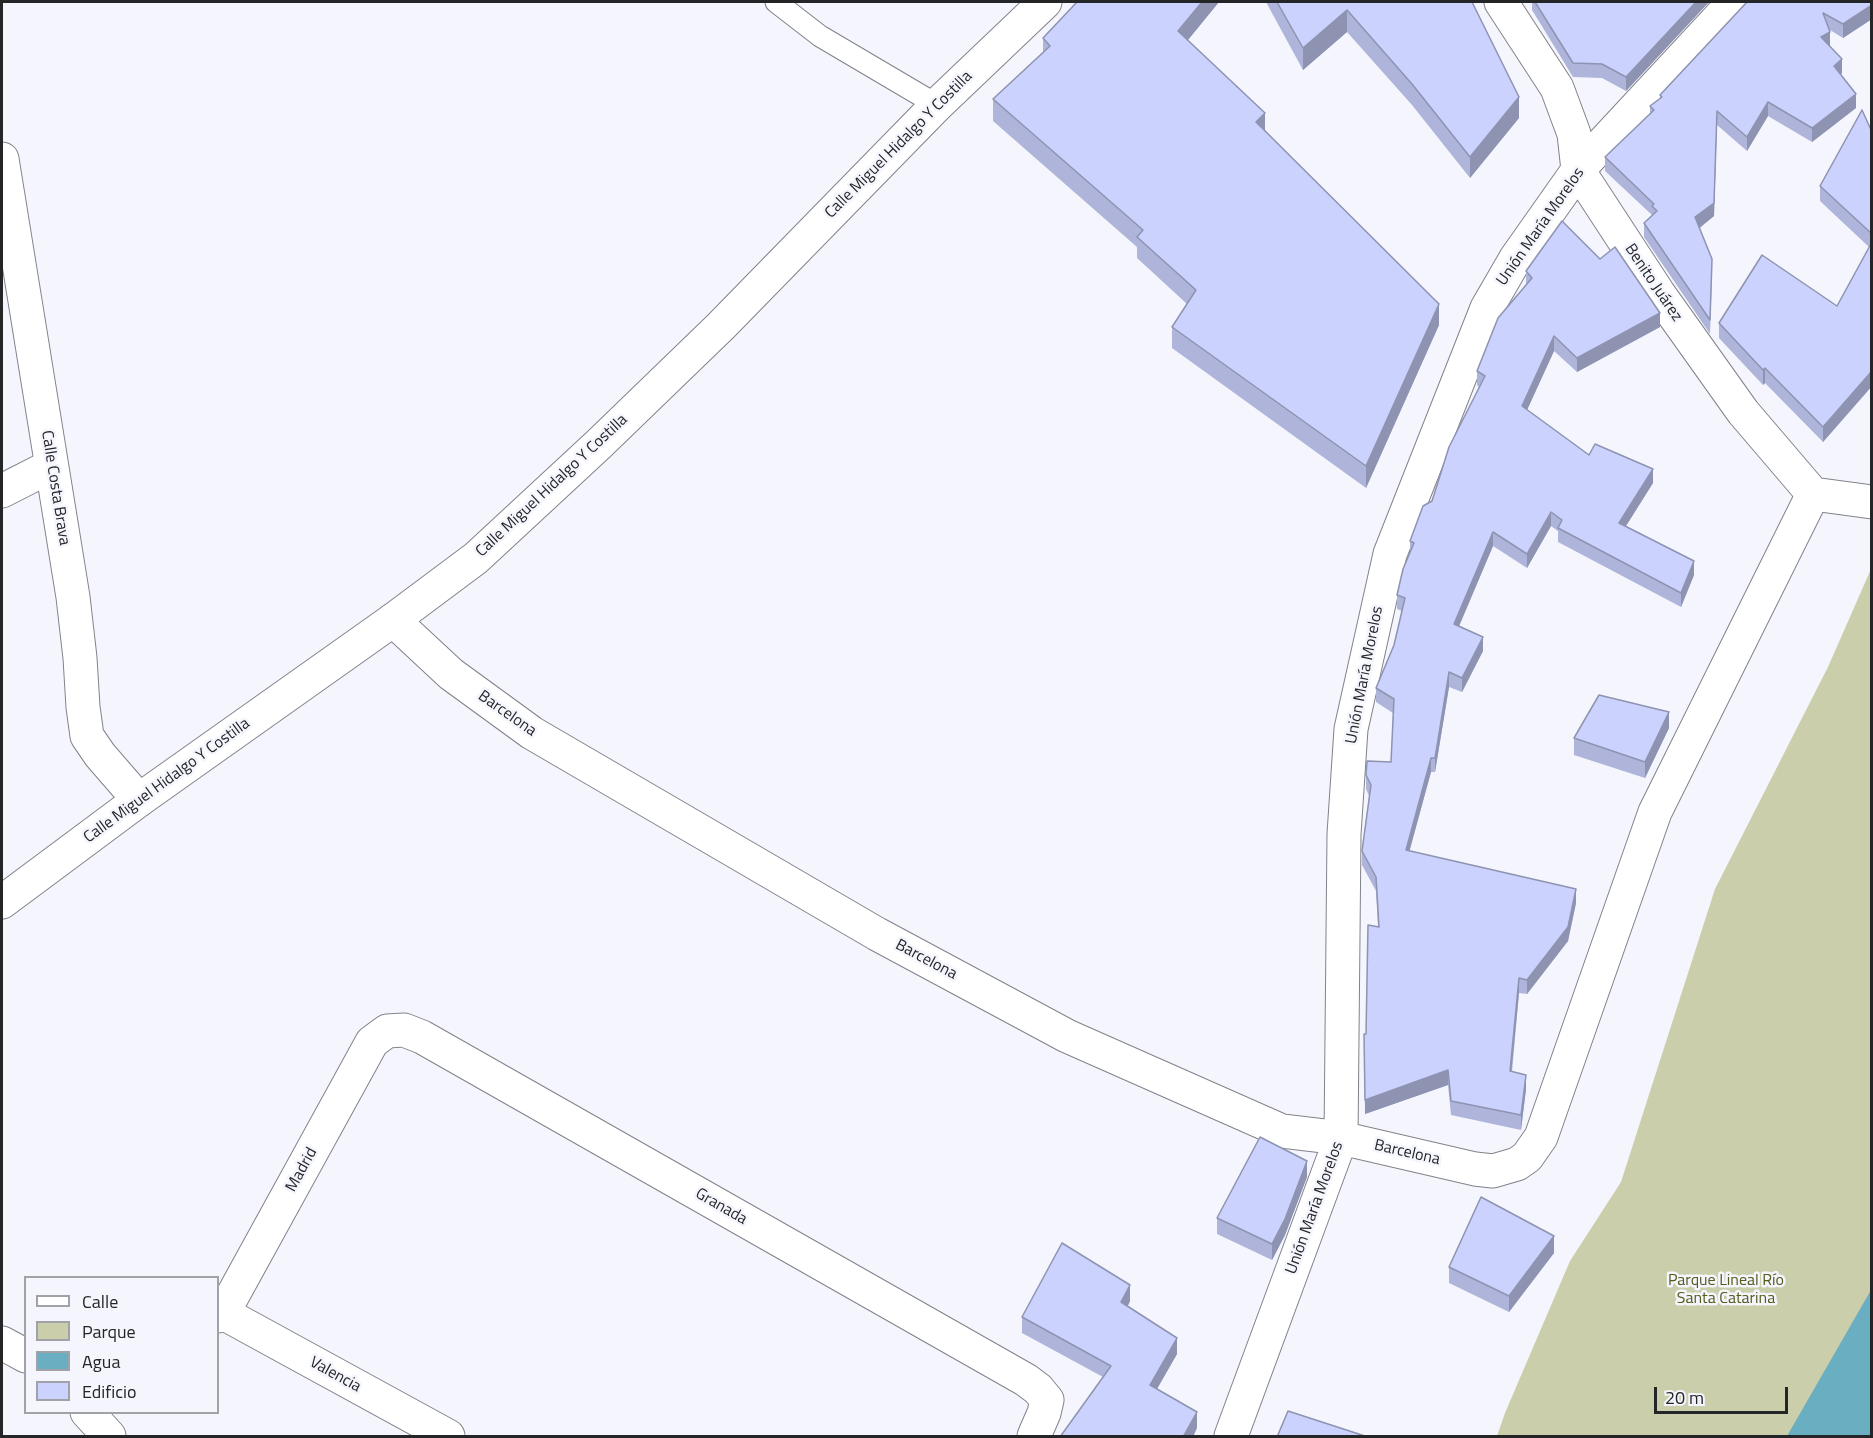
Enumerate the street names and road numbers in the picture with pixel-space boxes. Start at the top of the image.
street label: Calle Miguel Hidalgo Y Costilla [821,67,977,223]
street label: Unión María Morelos [1493,164,1589,290]
street label: Benito Juárez [1620,241,1686,325]
street label: Calle Miguel Hidalgo Y Costilla [472,411,632,561]
street label: Calle Costa Brava [36,429,74,547]
street label: Unión María Morelos [1342,605,1388,745]
street label: Barcelona [474,687,540,741]
street label: Calle Miguel Hidalgo Y Costilla [80,714,254,848]
street label: Barcelona [892,936,960,984]
street label: Barcelona [1372,1136,1442,1170]
street label: Unión María Morelos [1282,1139,1348,1277]
street label: Madrid [282,1145,322,1195]
street label: Granada [692,1185,750,1229]
street label: Valencia [306,1353,364,1397]

